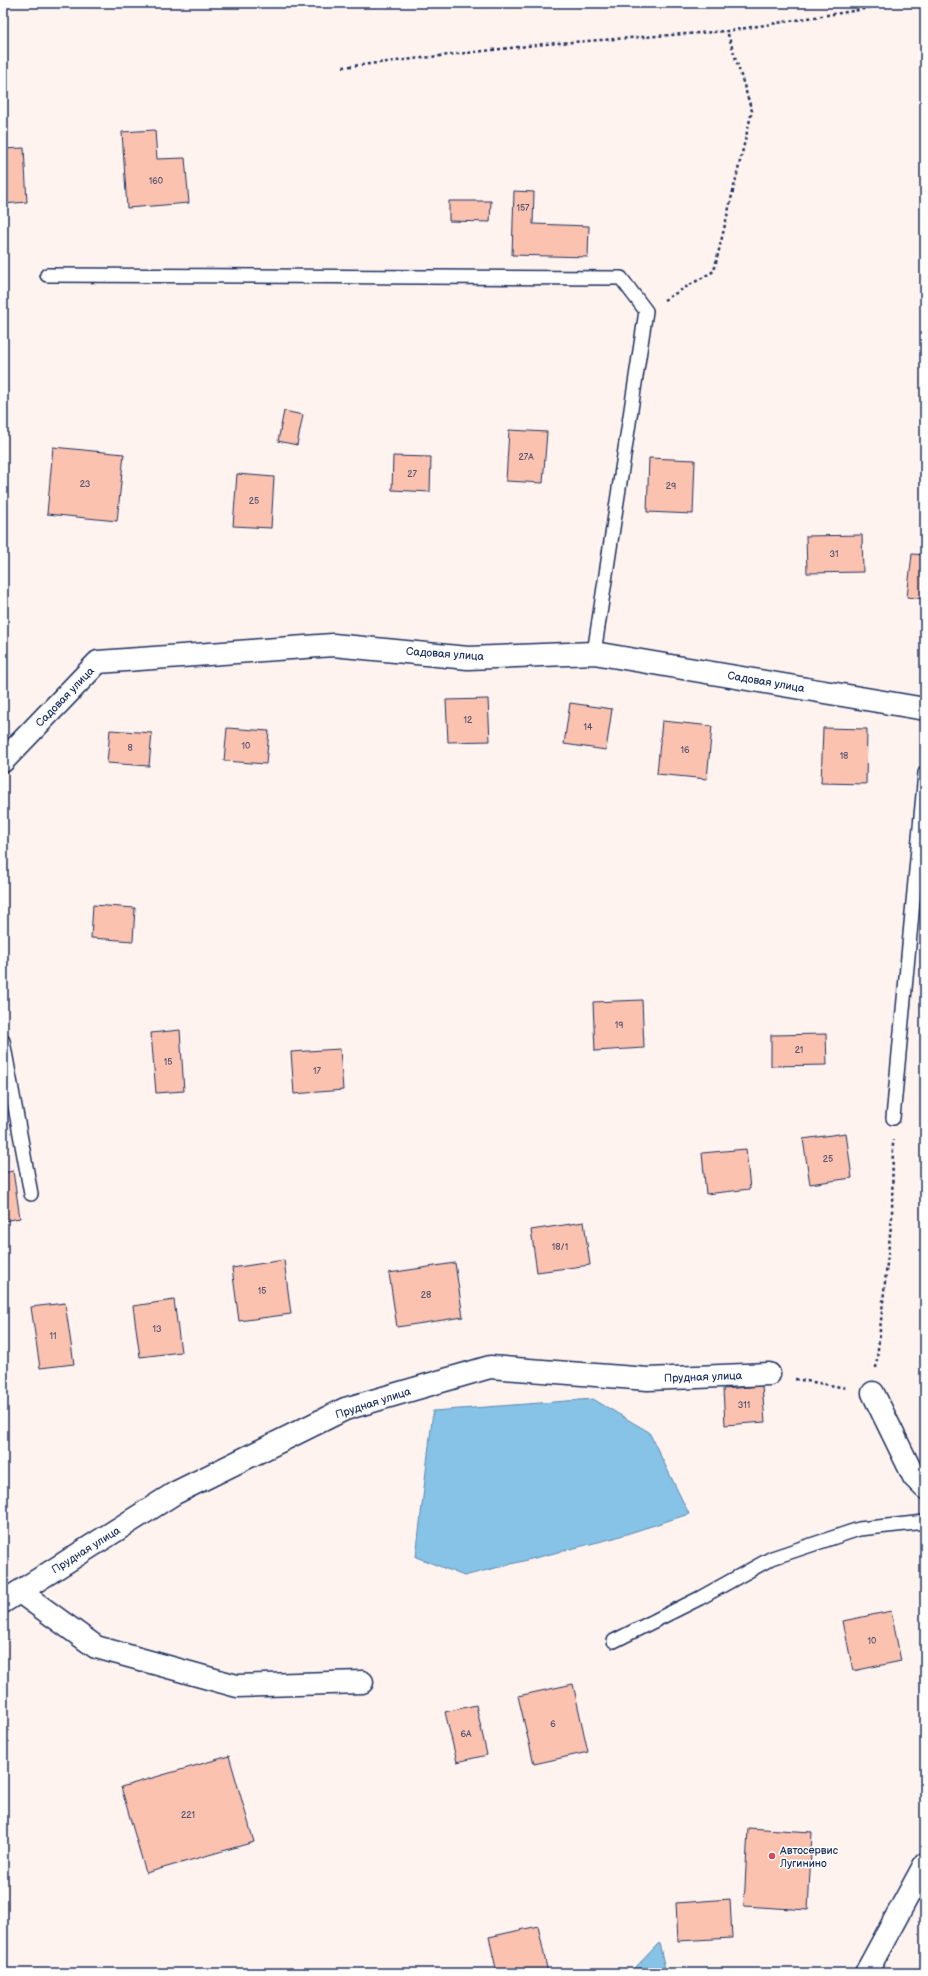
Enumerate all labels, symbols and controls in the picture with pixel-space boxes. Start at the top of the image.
house number: 160 [149,176,163,187]
house number: 157 [516,203,530,214]
house number: 27А [518,452,534,463]
house number: 27 [407,469,417,480]
house number: 23 [80,479,91,490]
house number: 29 [666,481,676,492]
house number: 25 [249,496,259,507]
house number: 31 [829,549,839,560]
street label: Садовая улица [406,645,485,663]
street label: Садовая улица [33,664,97,730]
street label: Садовая улица [726,669,806,695]
house number: 12 [464,715,473,726]
house number: 14 [584,722,593,733]
house number: 10 [242,741,250,752]
house number: 8 [127,743,133,754]
house number: 16 [681,745,690,756]
house number: 18 [840,751,848,762]
house number: 19 [615,1020,623,1031]
house number: 21 [795,1045,803,1056]
house number: 15 [164,1057,172,1068]
house number: 17 [313,1066,322,1077]
house number: 25 [823,1154,833,1165]
house number: 18/1 [552,1242,568,1253]
house number: 15 [258,1286,266,1297]
house number: 28 [421,1290,431,1301]
house number: 13 [152,1324,162,1335]
house number: 11 [50,1331,56,1342]
street label: Прудная улица [664,1369,743,1385]
street label: Прудная улица [334,1385,413,1421]
house number: 311 [738,1400,750,1411]
street label: Прудная улица [49,1523,123,1576]
house number: 10 [868,1636,876,1647]
house number: 6 [550,1719,556,1730]
house number: 6А [461,1729,472,1740]
house number: 221 [181,1810,195,1821]
place label: Автосервис Лугинино [779,1844,839,1870]
marker: Автосервис Лугинино [767,1851,777,1861]

